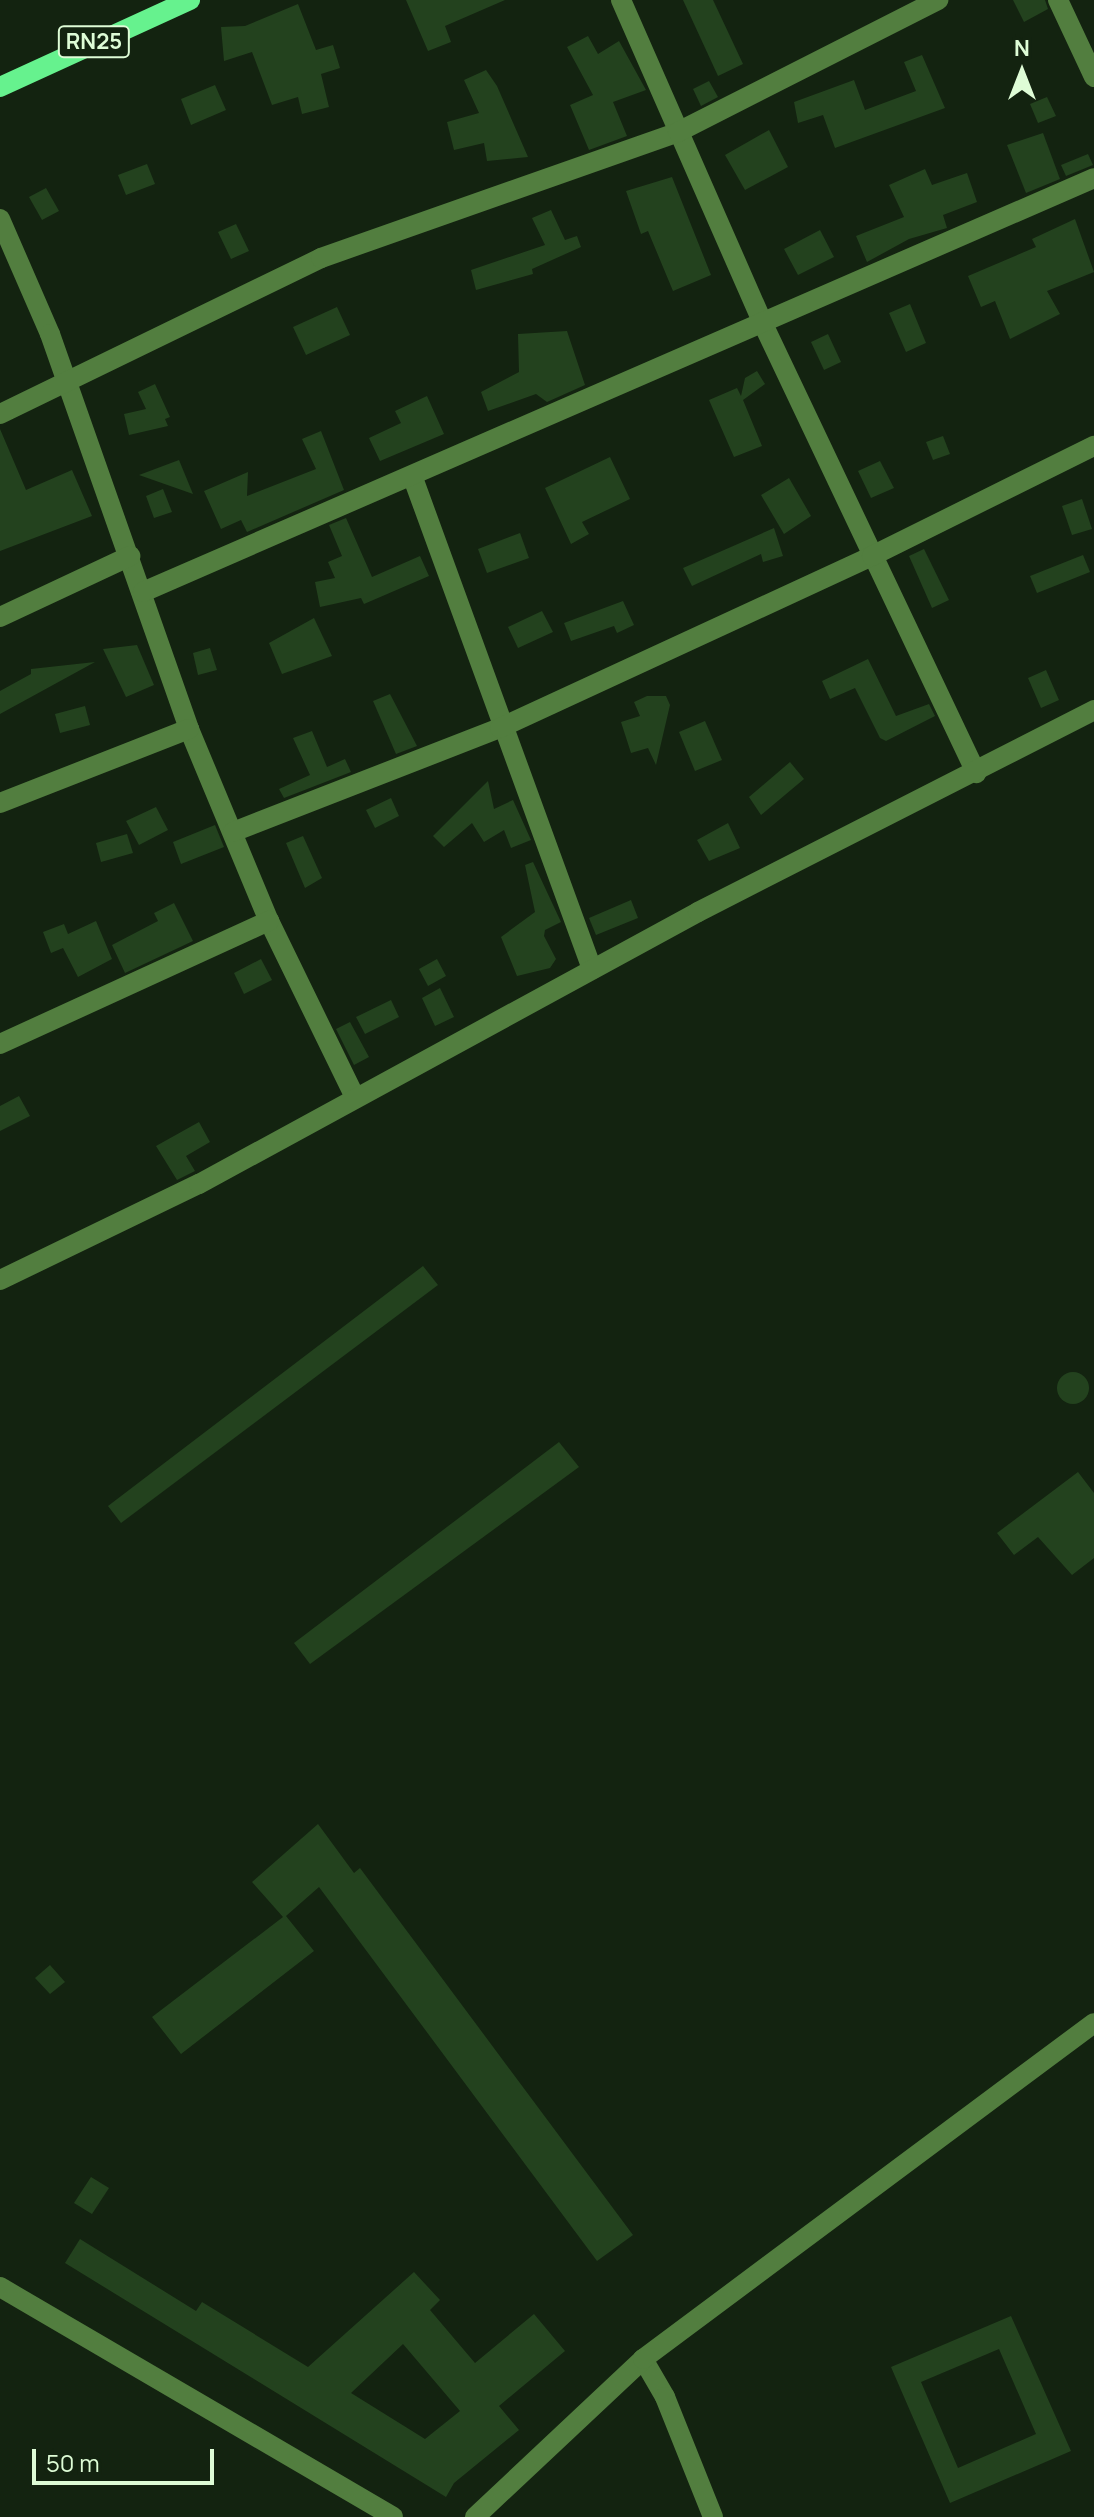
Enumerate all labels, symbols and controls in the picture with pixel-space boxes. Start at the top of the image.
road number: RN25 [56,24,132,60]
north arrow [982,32,1062,112]
text: N [1014,33,1030,63]
scale bar [36,2433,218,2483]
text: 50 m [46,2446,100,2479]

